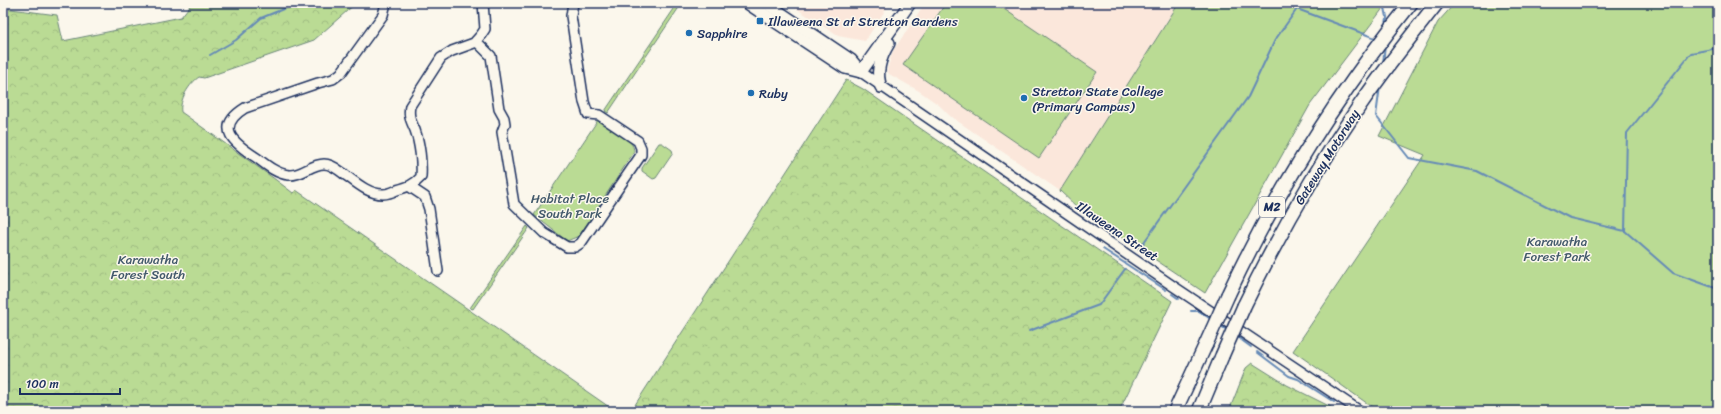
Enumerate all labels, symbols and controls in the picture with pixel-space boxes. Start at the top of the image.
place label: Illaweena St at Stretton Gardens [767,10,959,33]
marker: Illaweena St at Stretton Gardens [755,16,765,26]
place label: Sapphire [697,22,747,45]
marker: Sapphire [684,28,694,38]
place label: Stretton State College (Primary Campus) [1032,80,1164,118]
place label: Ruby [759,82,788,105]
marker: Ruby [746,88,756,98]
marker: Stretton State College (Primary Campus) [1019,93,1029,103]
street label: Gateway Motorway [1288,104,1366,210]
park label: Habitat Place South Park [531,187,610,225]
street label: Illaweena Street [1070,194,1163,267]
road number: M2 [1259,197,1285,217]
park label: Karawatha Forest Park [1524,230,1591,268]
park label: Karawatha Forest South [111,248,185,286]
scale bar [20,370,120,396]
text: 100 m [26,373,59,395]

